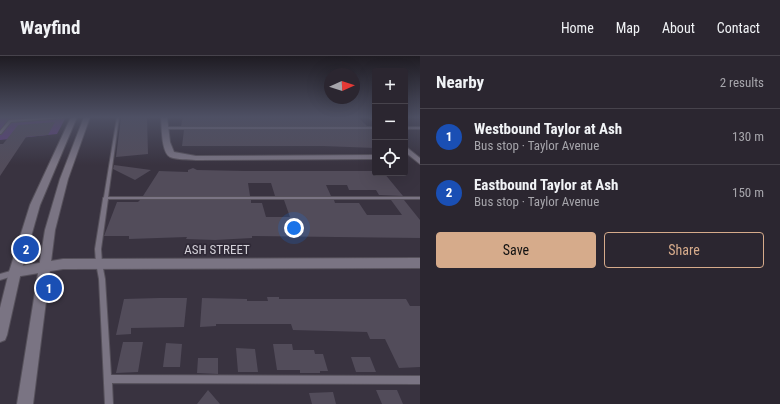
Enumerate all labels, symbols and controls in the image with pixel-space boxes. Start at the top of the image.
text: Wayfind [20,16,80,39]
text: Home [561,20,594,36]
text: Map [616,20,640,36]
text: About [662,20,695,36]
text: Contact [717,20,760,36]
north arrow [324,68,360,104]
map controls [372,68,408,176]
button: + [372,68,408,104]
text: Nearby [436,72,484,92]
text: 2 results [720,75,764,90]
button: − [372,104,408,140]
text: Westbound Taylor at Ash [474,120,622,138]
text: 1 [446,129,452,144]
text: 130 m [732,129,764,144]
text: Bus stop · Taylor Avenue [474,138,599,153]
button: locate [372,140,408,176]
text: Eastbound Taylor at Ash [474,176,618,194]
text: 2 [446,185,452,200]
text: 150 m [732,185,764,200]
text: Bus stop · Taylor Avenue [474,194,599,209]
your location [284,218,304,238]
button: Save [436,232,596,268]
button: Share [604,232,764,268]
pin: 2 [13,234,39,264]
street label: ASH STREET [184,242,250,257]
pin: 1 [36,273,62,303]

